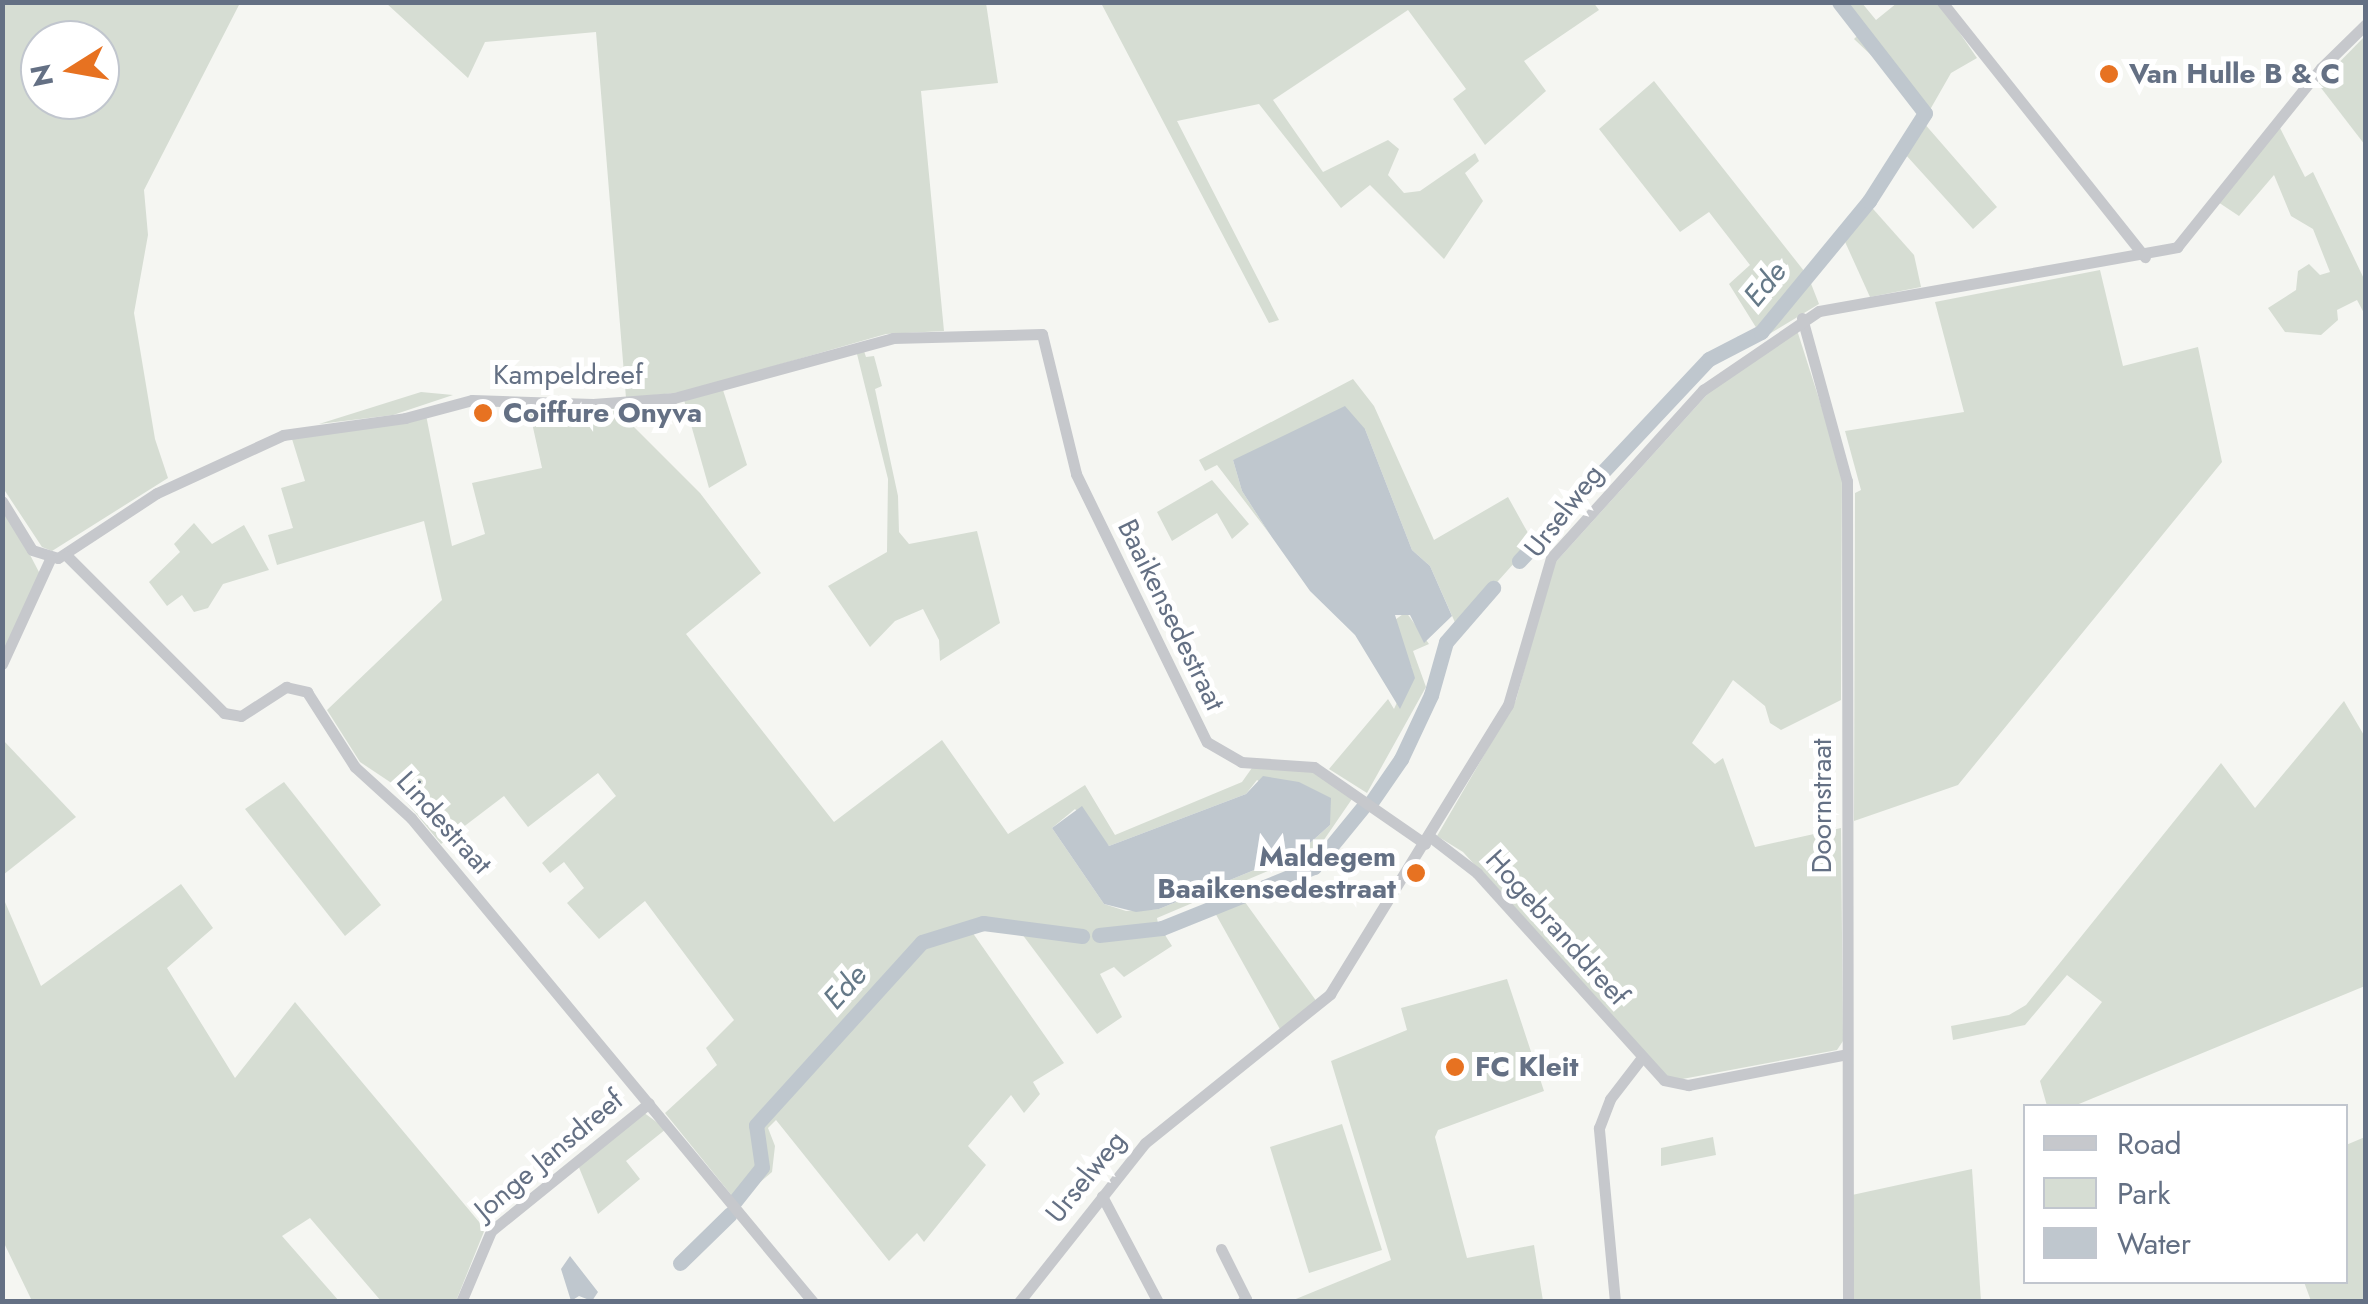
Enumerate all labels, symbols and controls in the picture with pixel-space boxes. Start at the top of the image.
north arrow [20,20,120,120]
place label: Van Hulle B & C [2129,57,2340,91]
text: N [20,61,64,90]
marker: Van Hulle B & C [2098,63,2120,85]
water label: Ede [1736,254,1794,314]
street label: Kampeldreef [493,358,643,392]
place label: Coiffure Onyva [503,396,702,430]
marker: Coiffure Onyva [472,402,494,424]
street label: Urselweg [1517,458,1611,564]
street label: Baaikensedestraat [1110,514,1232,716]
street label: Doornstraat [1805,738,1839,874]
street label: Lindestraat [389,765,499,881]
place label: Maldegem Baaikensedestraat [1157,840,1396,906]
street label: Hogebranddreef [1478,843,1636,1013]
marker: Maldegem Baaikensedestraat [1405,862,1427,884]
water label: Ede [816,957,874,1017]
place label: FC Kleit [1475,1050,1578,1084]
marker: FC Kleit [1444,1056,1466,1078]
street label: Jonge Jansdreef [468,1083,630,1227]
legend [2023,1104,2348,1284]
text: Road [2117,1122,2182,1165]
street label: Urselweg [1039,1124,1133,1230]
text: Park [2117,1172,2170,1215]
text: Water [2117,1222,2191,1265]

